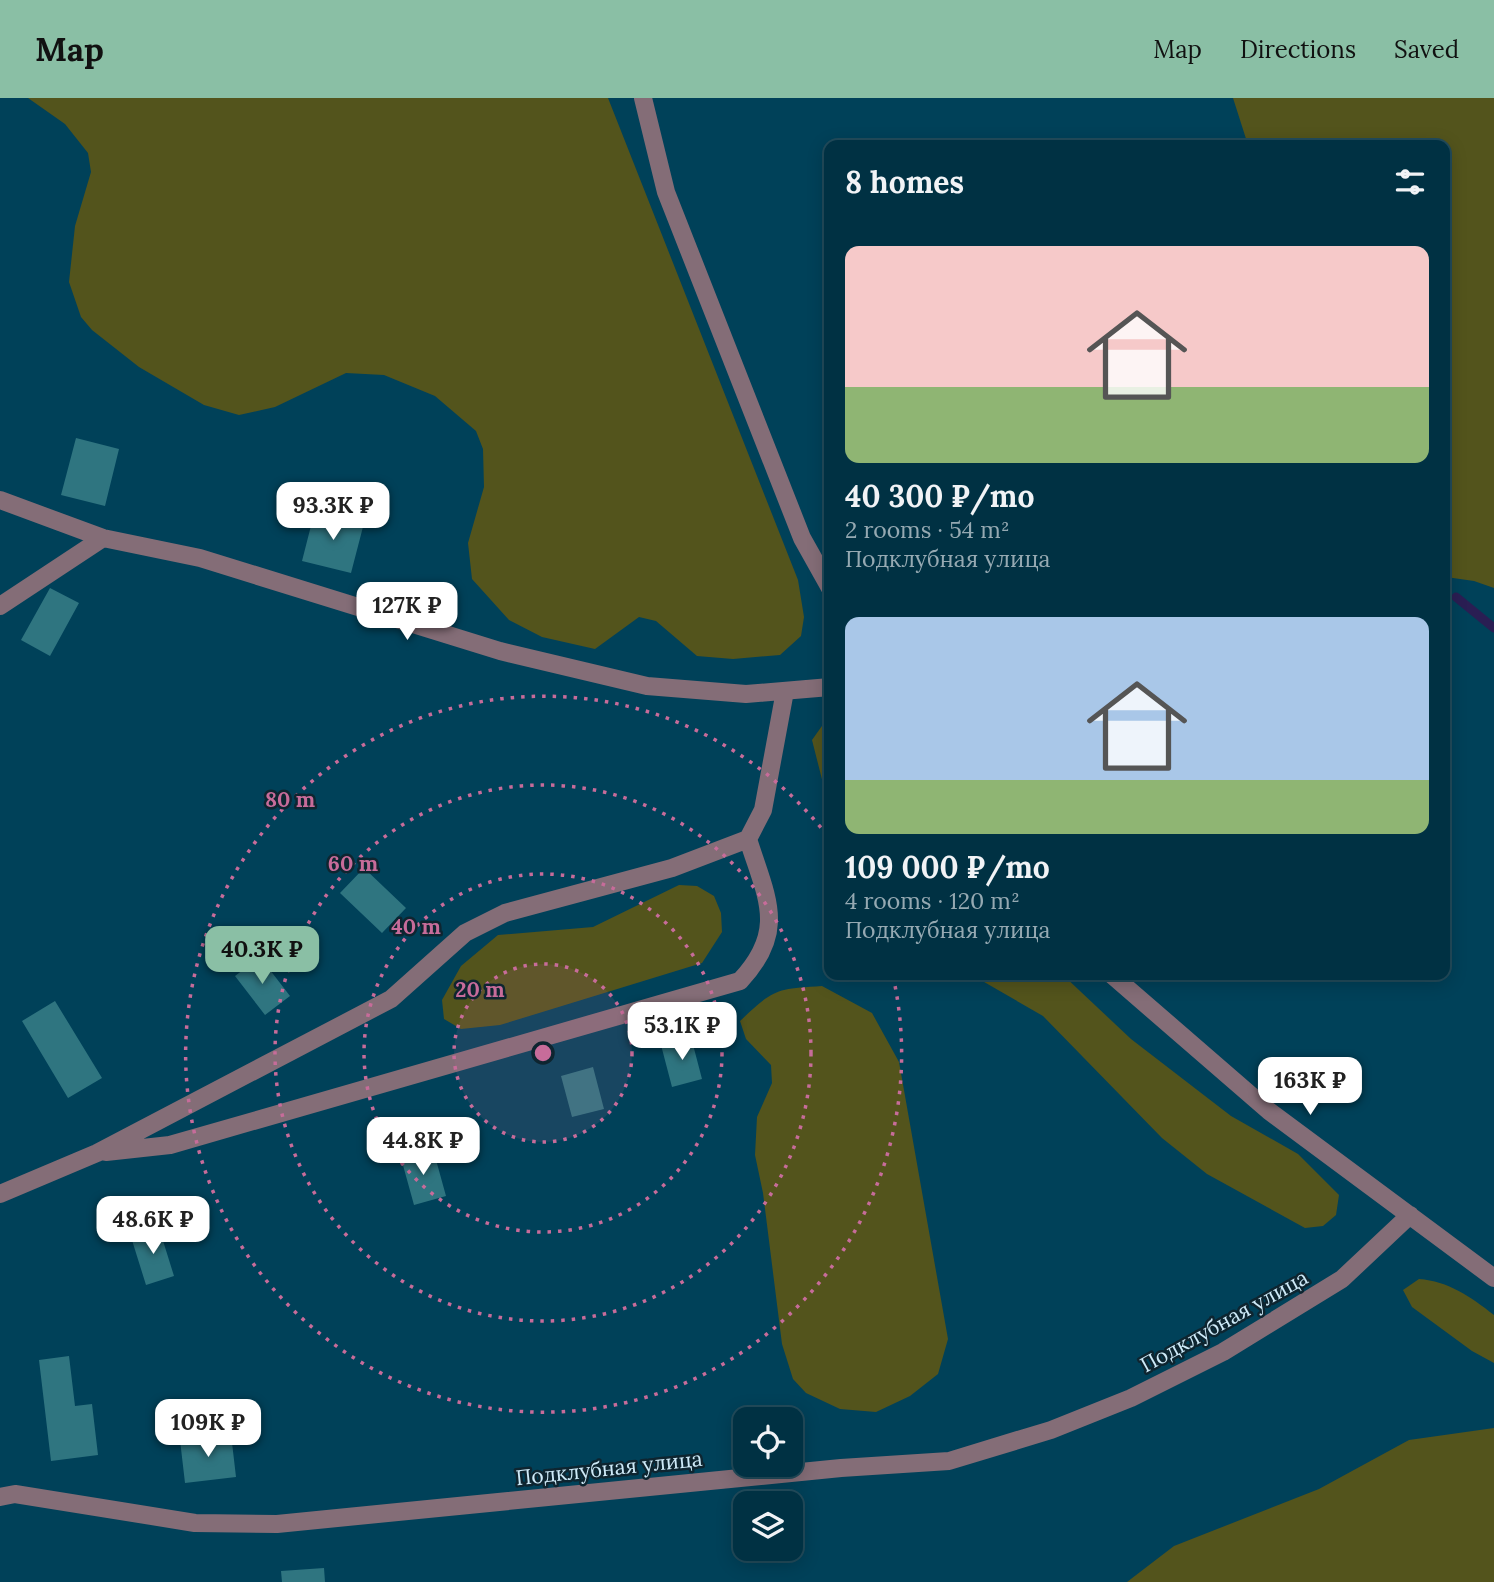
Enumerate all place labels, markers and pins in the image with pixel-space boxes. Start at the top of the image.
pin: 93.3K ₽ [268,482,398,542]
pin: 127K ₽ [350,582,464,642]
pin: 40.3K ₽ [197,926,327,986]
pin: 53.1K ₽ [617,1002,747,1062]
centre of rings [531,1041,555,1065]
pin: 163K ₽ [1253,1058,1367,1117]
pin: 44.8K ₽ [358,1118,488,1177]
pin: 48.6K ₽ [88,1196,218,1256]
pin: 109K ₽ [151,1400,265,1459]

